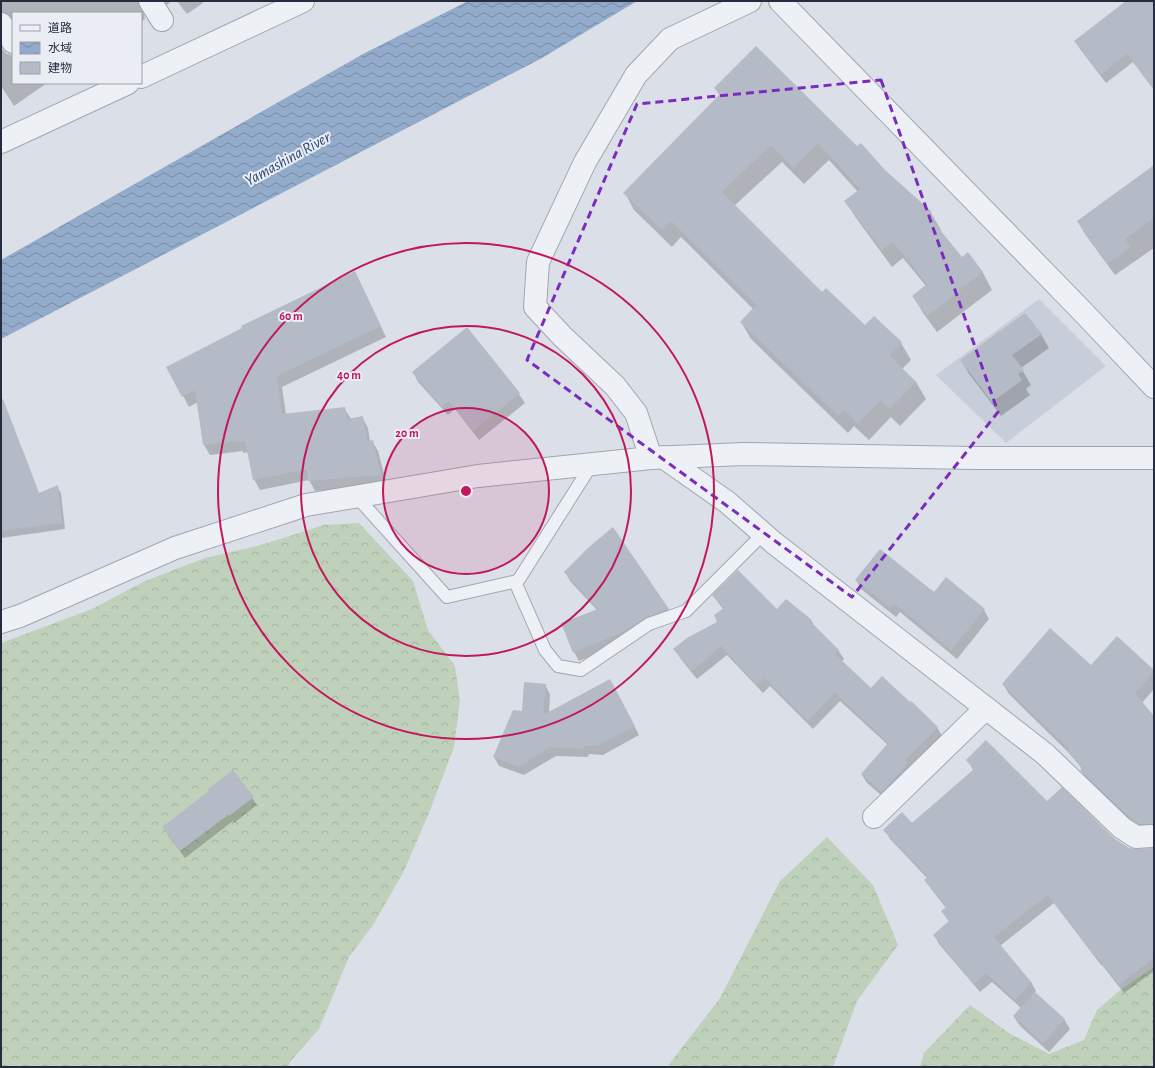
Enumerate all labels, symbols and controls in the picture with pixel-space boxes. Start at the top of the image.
legend [12,12,142,84]
text: 道路 [48,21,72,34]
text: 水域 [48,42,72,54]
text: 建物 [48,61,72,74]
water label: Yamashina River [242,128,334,189]
text: 60 m [279,310,303,322]
text: 40 m [337,369,361,381]
text: 20 m [395,427,419,439]
centre of rings [459,484,473,498]

